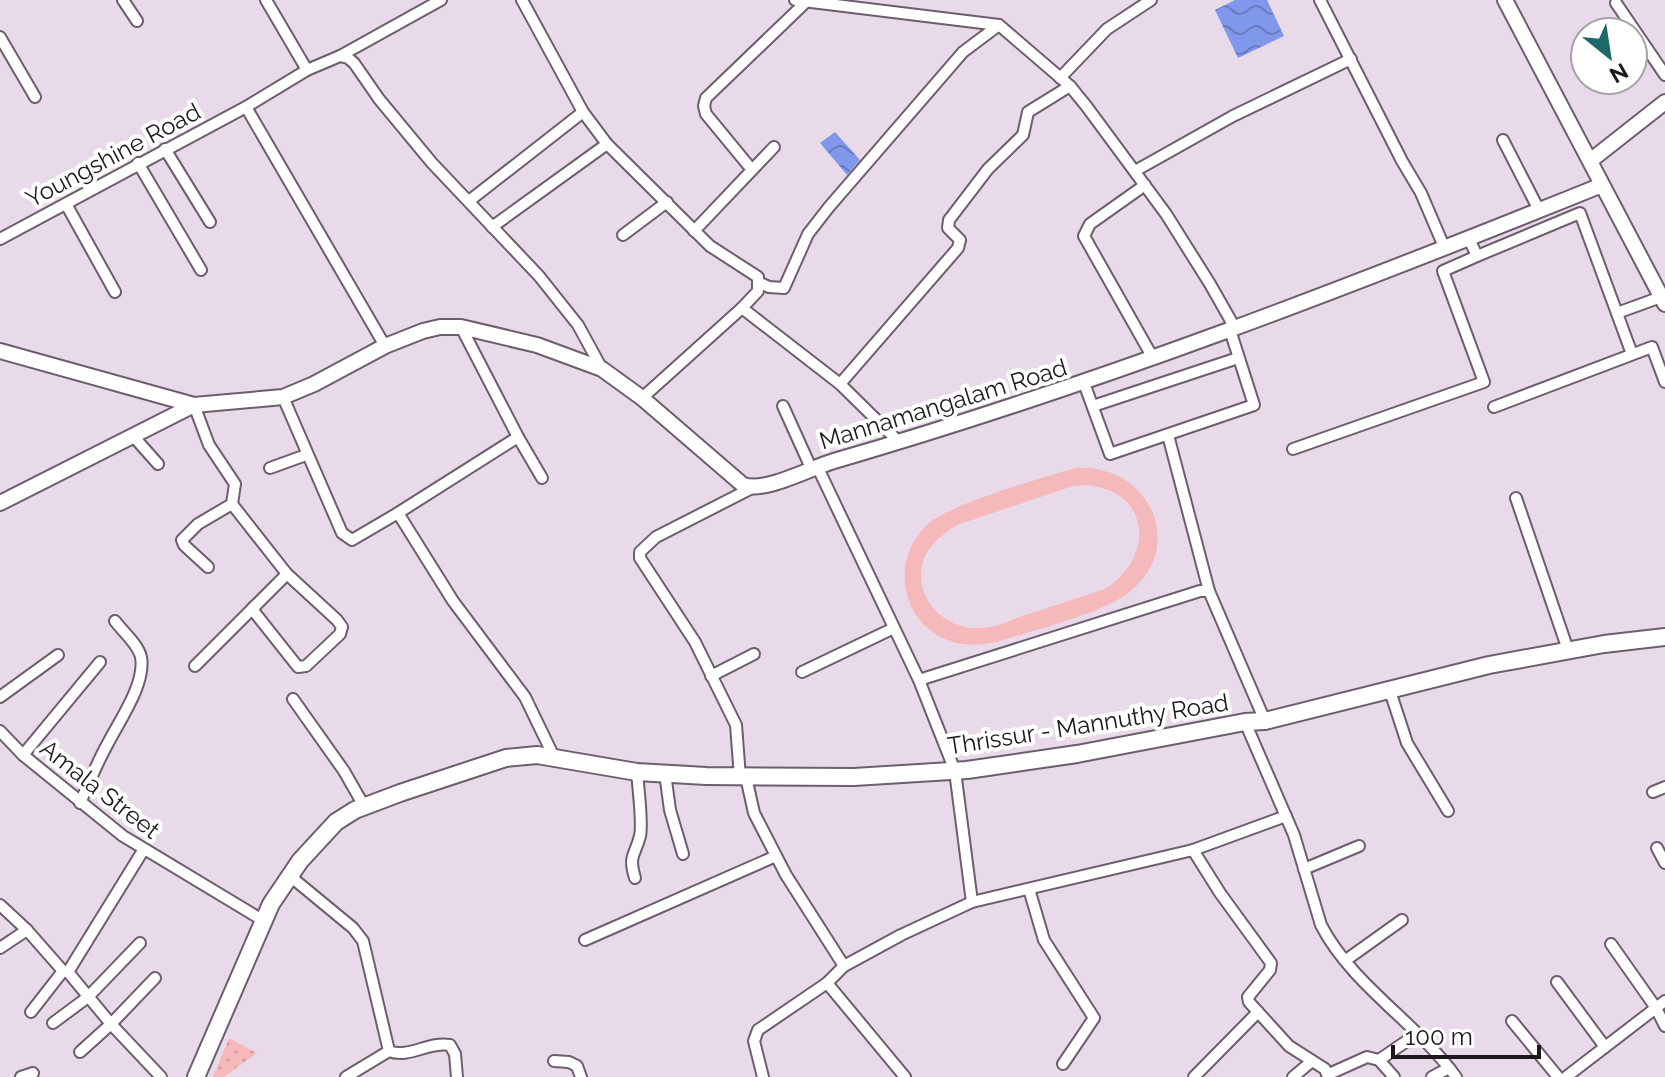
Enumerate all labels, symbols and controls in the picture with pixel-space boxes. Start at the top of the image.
north arrow [1569,16,1649,96]
text: N [1605,58,1633,89]
street label: Youngshine Road [21,97,205,213]
street label: Mannamangalam Road [816,352,1070,456]
street label: Thrissur - Mannuthy Road [945,687,1231,761]
street label: Amala Street [34,733,166,845]
scale bar [1393,1009,1539,1059]
text: 100 m [1405,1022,1473,1051]

